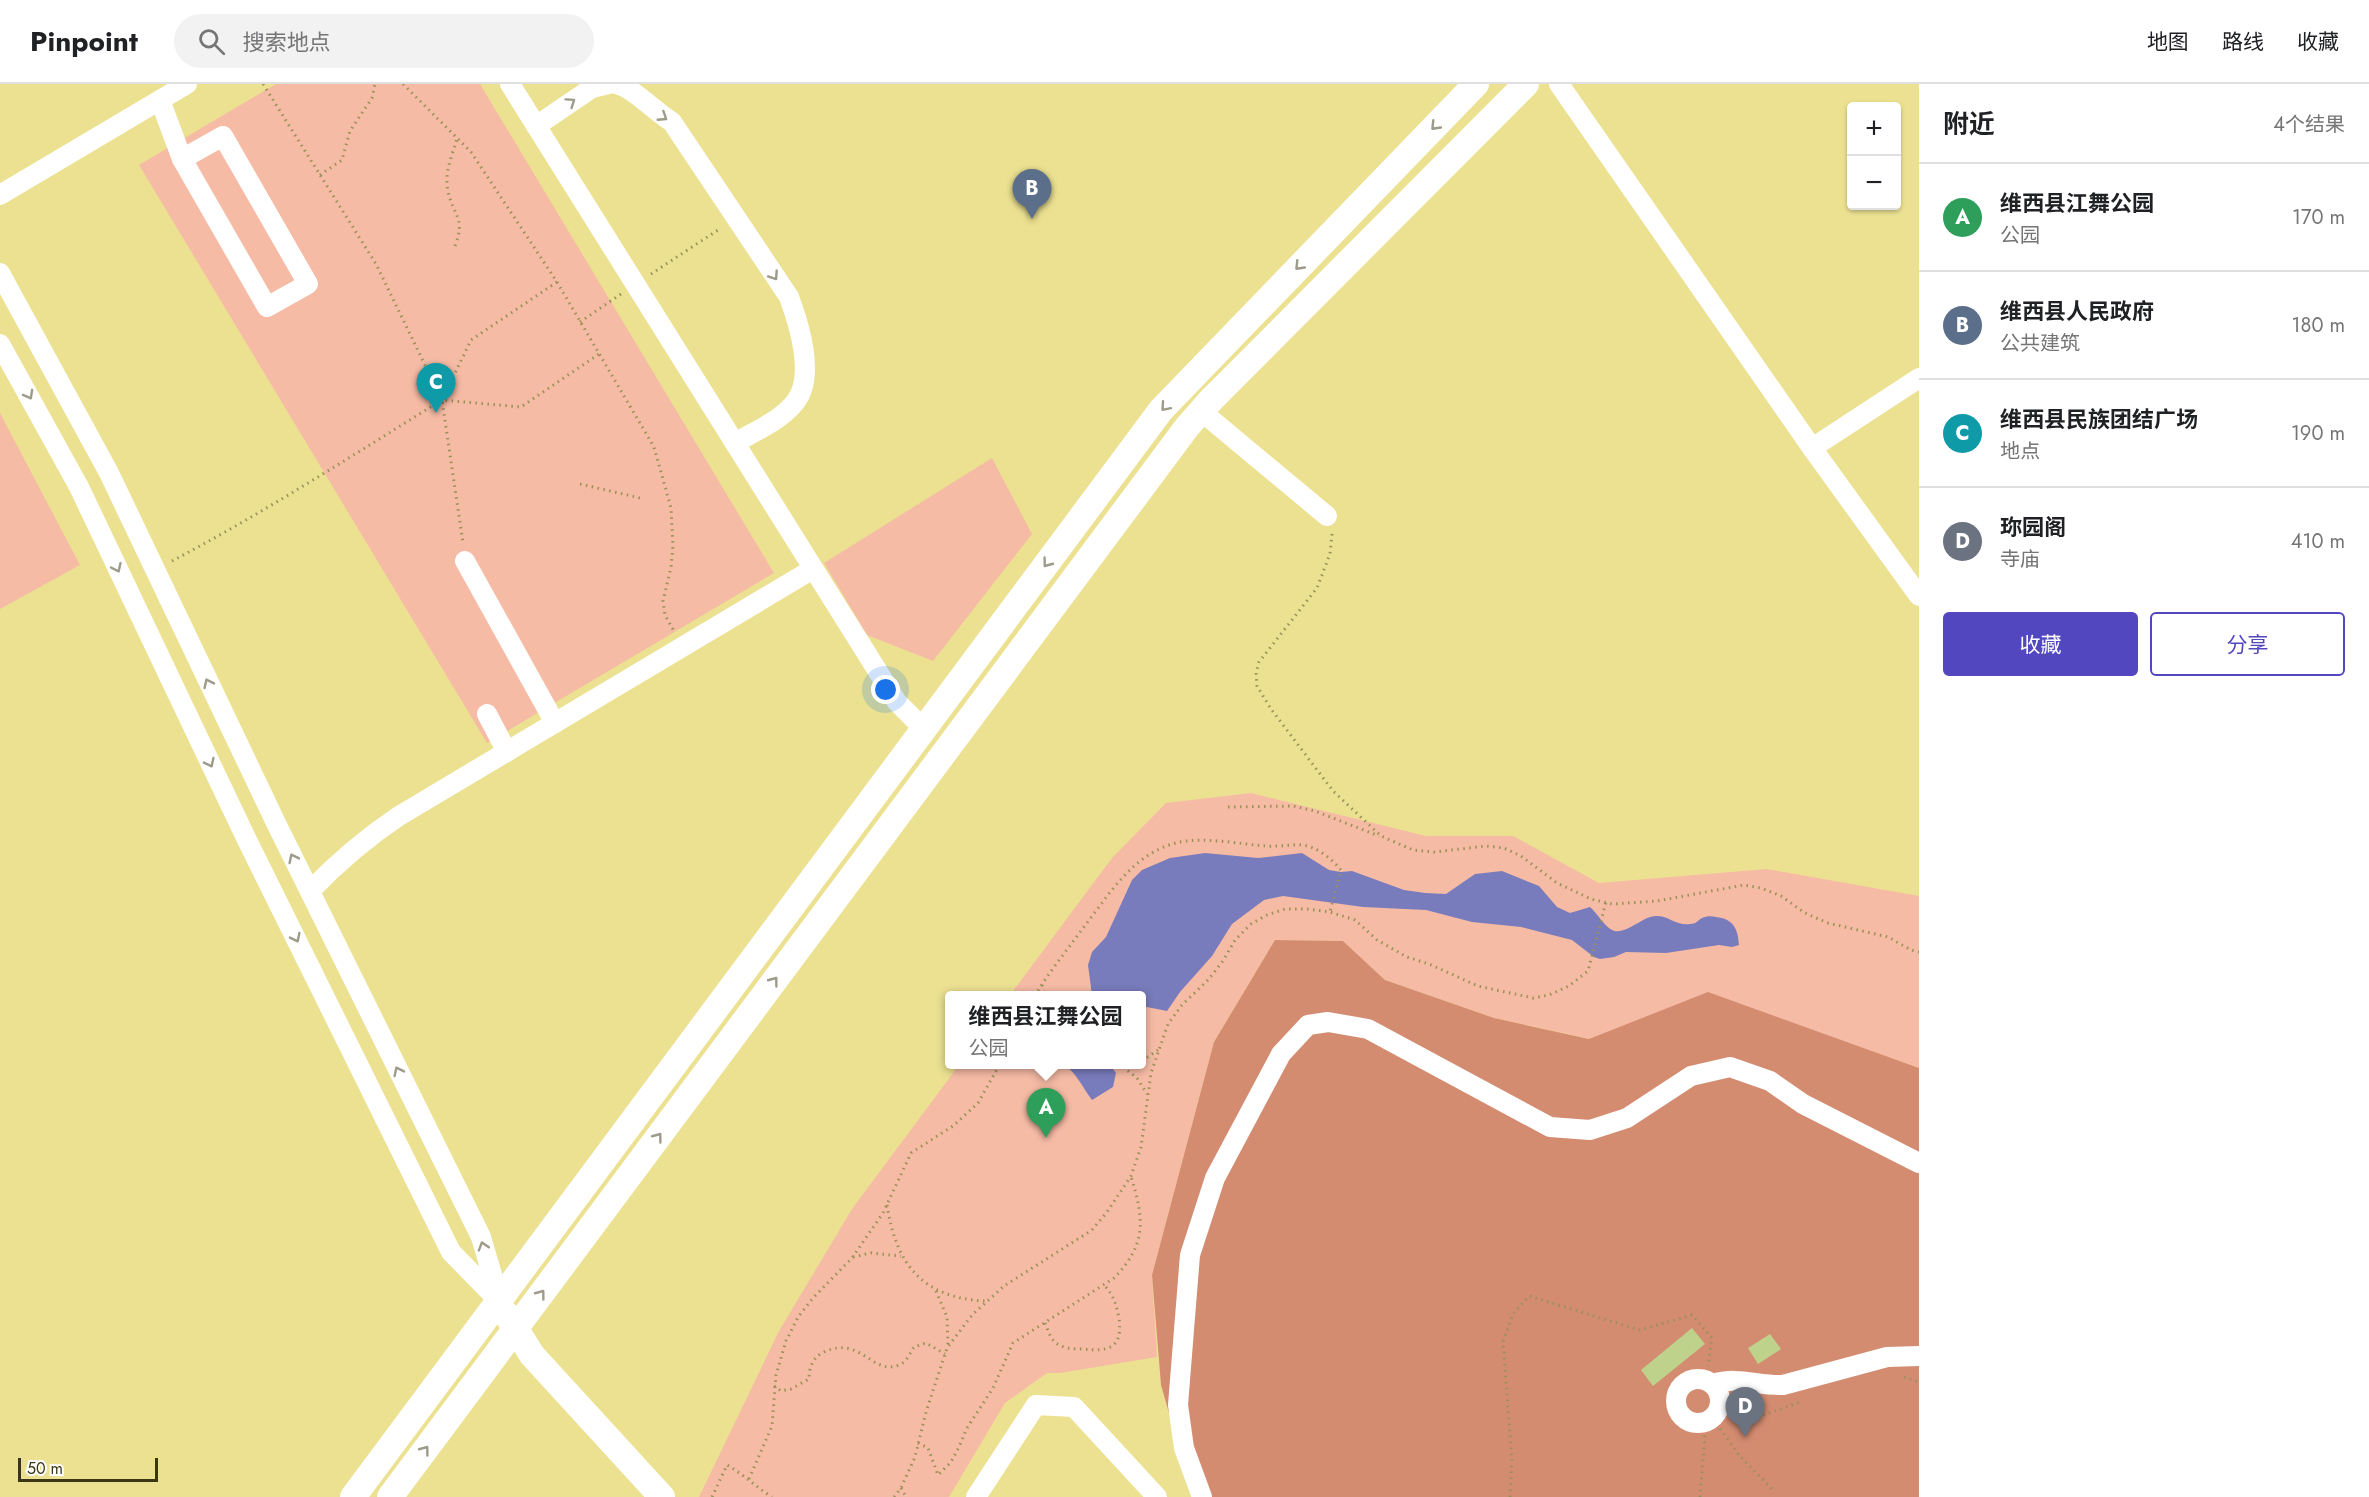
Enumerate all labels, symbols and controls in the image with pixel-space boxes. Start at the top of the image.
search box [174,14,594,68]
text: Pinpoint [30,21,138,62]
icon: search [195,25,228,58]
text: 搜索地点 [243,26,331,58]
text: 地图 [2147,27,2189,57]
text: 路线 [2222,27,2264,57]
text: 收藏 [2297,27,2339,57]
one-way arrow [564,98,575,109]
map controls [1847,102,1901,210]
button: + [1847,102,1901,156]
text: 附近 [1943,105,1995,143]
one-way arrow [656,110,667,121]
text: 4个结果 [2273,110,2345,139]
one-way arrow [1431,119,1442,130]
button: − [1847,156,1901,210]
pin: B [1012,170,1052,219]
text: 维西县江舞公园 [2000,187,2154,219]
text: A [1955,203,1970,232]
text: 170 m [2292,203,2345,232]
text: 公园 [2000,221,2040,250]
one-way arrow [1295,259,1306,269]
one-way arrow [767,269,778,280]
text: 维西县人民政府 [2000,295,2154,327]
text: B [1956,311,1969,340]
text: 180 m [2291,311,2345,340]
text: 公共建筑 [2000,329,2080,358]
pin: C [416,364,456,413]
one-way arrow [21,389,33,399]
one-way arrow [1161,400,1172,411]
text: 维西县民族团结广场 [2000,403,2198,435]
text: C [1955,419,1970,448]
text: 190 m [2291,419,2345,448]
text: 地点 [2000,437,2040,466]
text: 珎园阁 [2000,511,2066,543]
text: D [1955,527,1970,556]
text: 410 m [2291,527,2345,556]
text: 寺庙 [2000,545,2040,574]
one-way arrow [1044,556,1055,567]
one-way arrow [109,562,121,573]
button: 收藏 [1943,612,2138,676]
button: 分享 [2150,612,2345,676]
your location [871,675,900,704]
one-way arrow [204,678,215,689]
one-way arrow [203,757,214,768]
one-way arrow [289,854,301,865]
one-way arrow [288,932,300,943]
one-way arrow [767,977,778,988]
popup [945,991,1146,1069]
text: 维西县江舞公园 [968,1000,1123,1032]
text: 公园 [968,1034,1008,1063]
one-way arrow [394,1066,406,1077]
pin: A [1026,1088,1066,1138]
one-way arrow [650,1133,661,1144]
one-way arrow [478,1241,490,1252]
one-way arrow [534,1289,545,1300]
pin: D [1726,1388,1764,1437]
one-way arrow [417,1446,428,1457]
scale bar [18,1455,158,1482]
text: 50 m [27,1457,63,1480]

